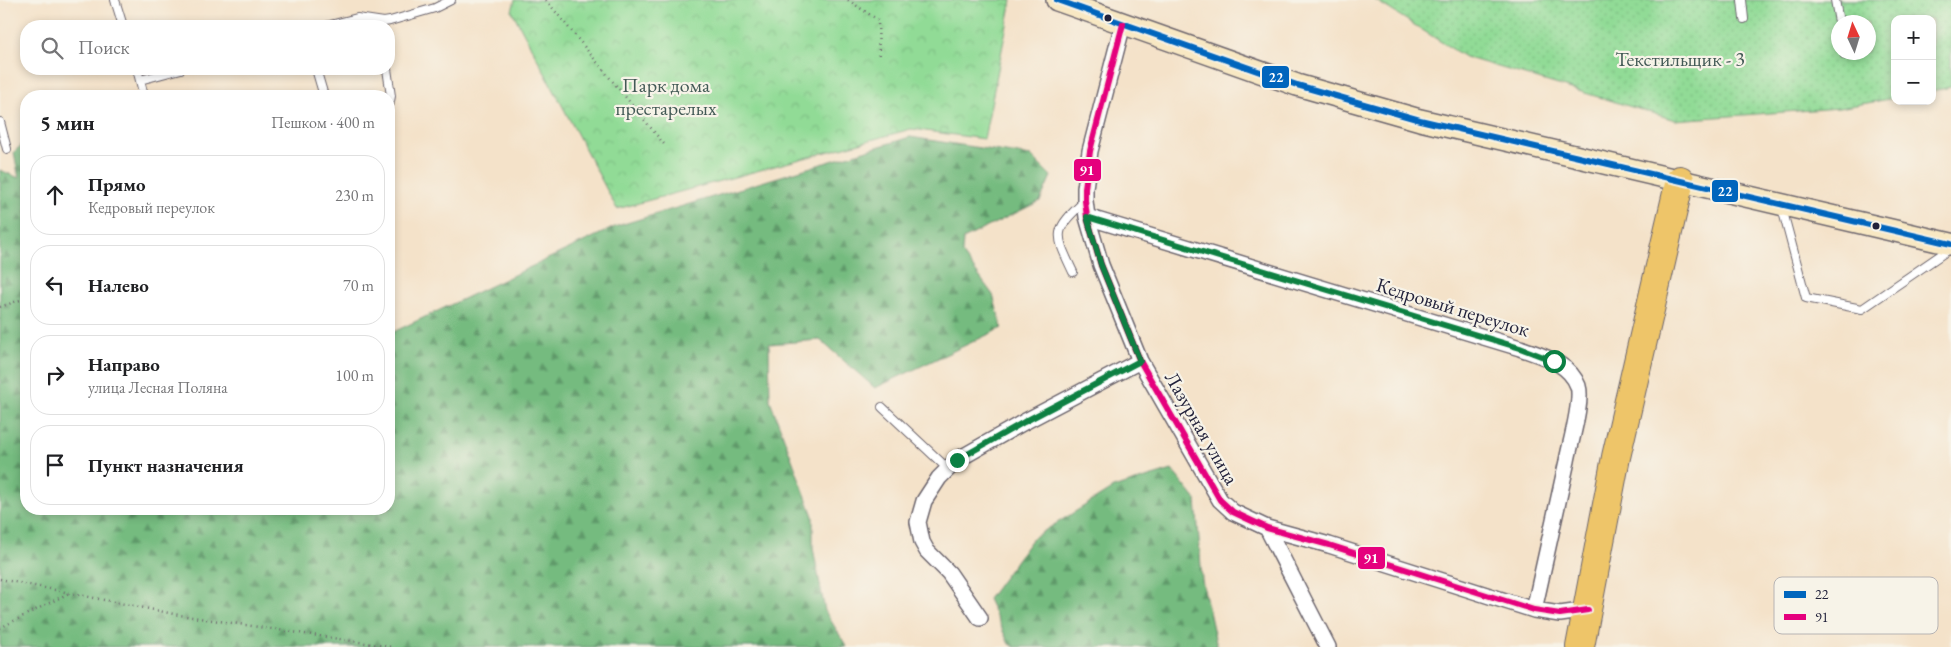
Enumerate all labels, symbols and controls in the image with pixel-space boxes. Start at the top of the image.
unlabelled marker [1103,13,1113,23]
north arrow [1831,15,1876,60]
map controls [1891,15,1936,105]
button: + [1891,15,1936,60]
search box [20,20,395,75]
icon: search [38,34,66,62]
text: Поиск [78,35,130,60]
park label: Текстильщик - 3 [1615,46,1745,72]
button: − [1891,60,1936,105]
line badge: 22 [1261,65,1290,89]
text: 22 [1269,68,1284,86]
park label: Парк дома престарелых [616,72,717,121]
text: 5 мин [40,109,95,136]
text: Пешком · 400 m [271,112,375,133]
line badge: 91 [1073,158,1102,182]
text: 91 [1080,161,1094,179]
text: Прямо [88,172,146,197]
line badge: 22 [1711,179,1739,203]
icon: ahead [41,181,69,209]
text: 22 [1718,182,1733,200]
text: 230 m [335,185,374,206]
text: Кедровый переулок [88,197,215,218]
unlabelled marker [1871,221,1881,231]
icon: left [41,271,69,299]
street label: Кедровый переулок [1373,271,1533,343]
text: Налево [88,273,149,298]
text: 70 m [343,275,374,296]
route start [1543,350,1566,373]
text: Направо [88,352,160,377]
icon: right [41,361,69,389]
text: 100 m [335,365,374,386]
street label: Лазурная улица [1159,367,1245,489]
text: улица Лесная Поляна [88,377,228,398]
route end [946,449,969,472]
icon: arrive [41,451,69,479]
text: Пункт назначения [88,453,244,478]
line badge: 91 [1357,546,1386,570]
text: 91 [1364,549,1378,567]
legend [1774,577,1938,634]
text: 22 [1815,585,1829,603]
text: 91 [1815,608,1828,626]

